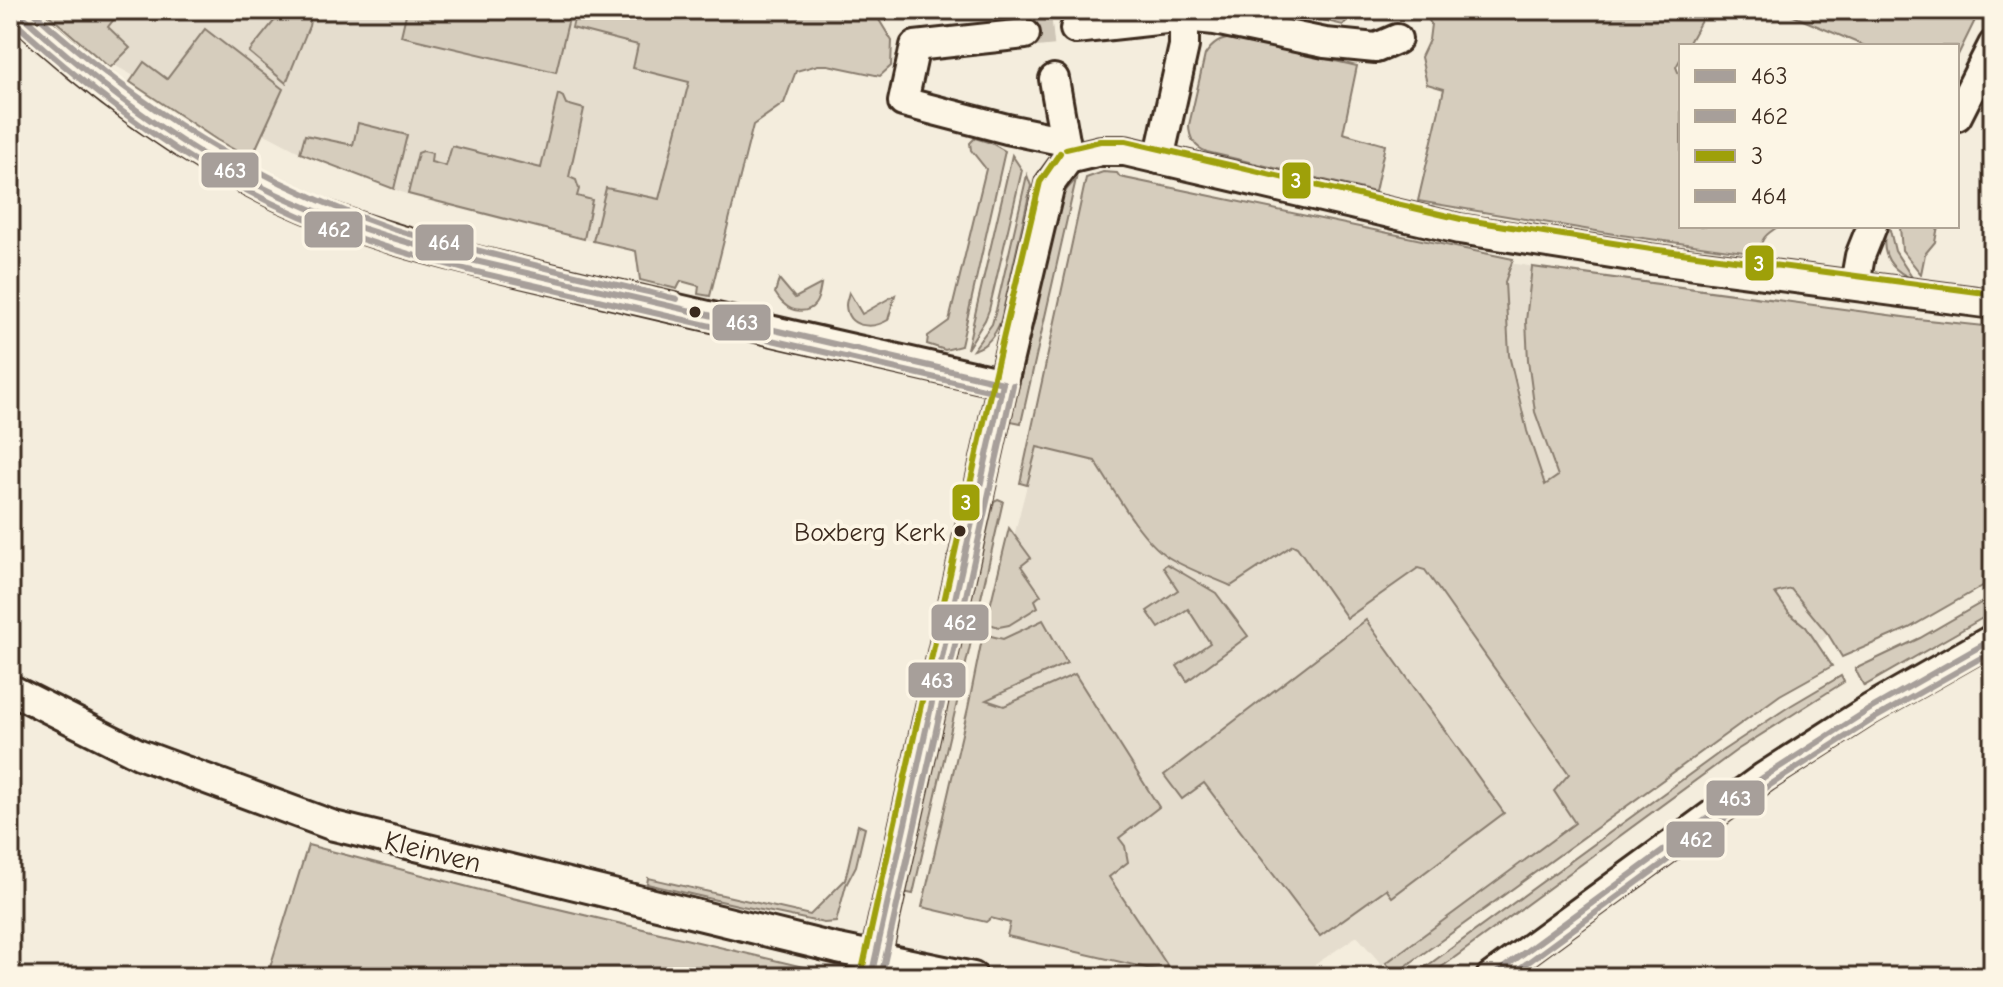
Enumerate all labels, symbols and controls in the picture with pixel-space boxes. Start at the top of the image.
legend [1679,44,1959,228]
text: 463 [1751,62,1788,90]
text: 462 [1751,102,1788,130]
text: 3 [1751,142,1763,170]
line badge: 463 [200,151,260,189]
text: 463 [214,158,246,184]
line badge: 3 [1281,161,1312,200]
text: 3 [1291,168,1301,194]
text: 464 [1751,182,1787,210]
line badge: 462 [303,210,364,249]
text: 462 [318,217,350,243]
line badge: 464 [414,223,475,262]
text: 464 [428,230,460,256]
line badge: 3 [1744,244,1775,282]
text: 3 [1754,251,1764,277]
line badge: 463 [711,303,772,342]
unlabelled marker [687,304,703,320]
text: 463 [726,310,758,336]
line badge: 3 [951,483,981,522]
text: 3 [961,490,971,516]
place label: Boxberg Kerk [794,518,945,548]
marker: Boxberg Kerk [952,523,968,539]
line badge: 462 [930,603,990,642]
text: 462 [944,610,976,636]
line badge: 463 [907,661,967,699]
text: 463 [921,668,953,694]
line badge: 463 [1705,779,1766,817]
text: 463 [1719,786,1751,812]
line badge: 462 [1665,820,1726,859]
street label: Kleinven [381,825,484,879]
text: 462 [1680,827,1712,853]

